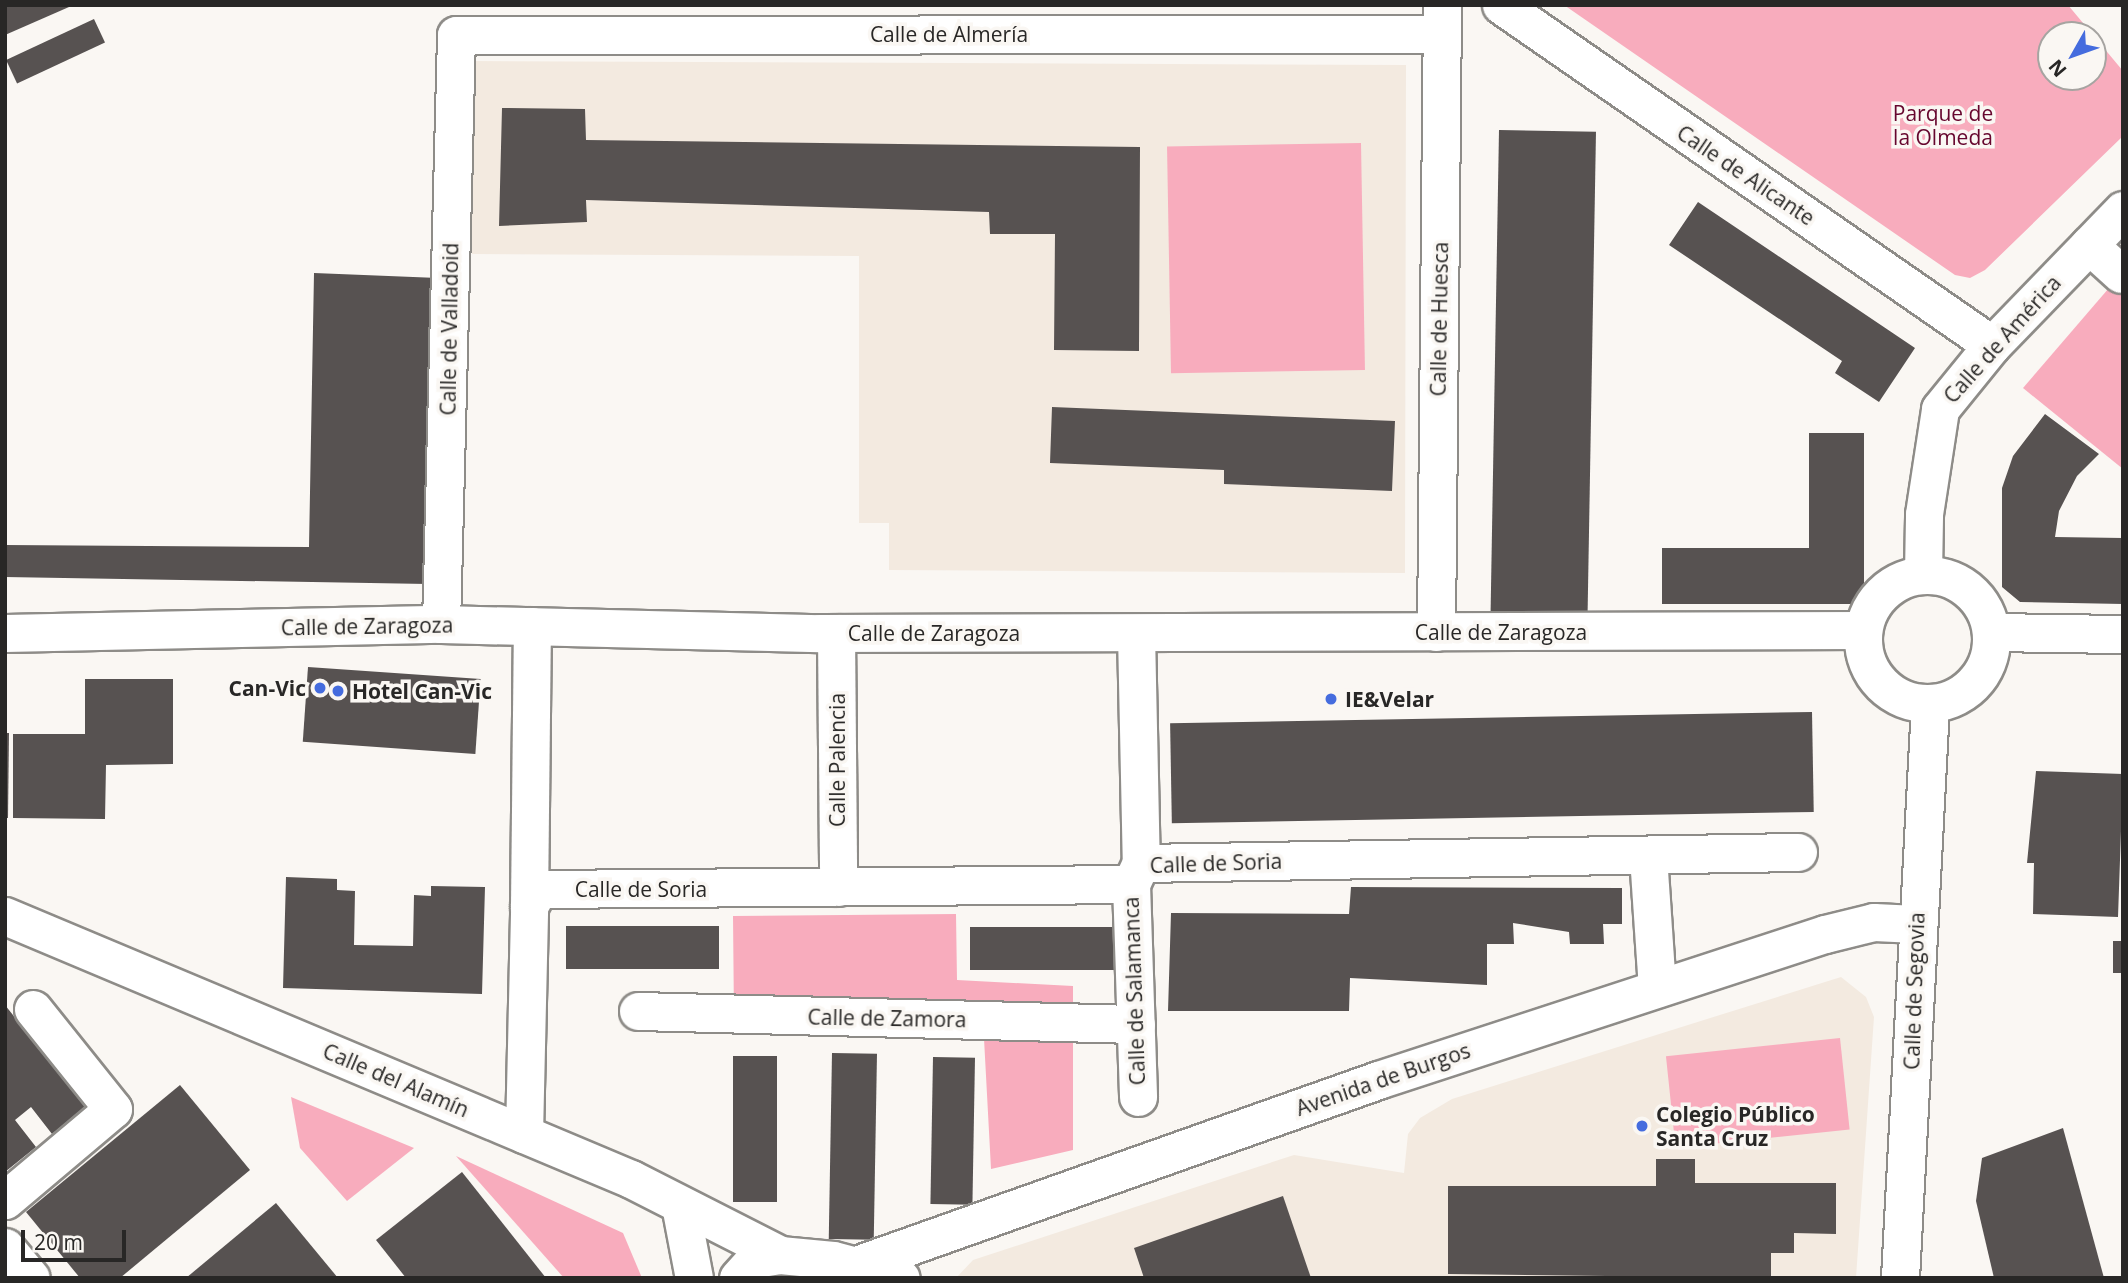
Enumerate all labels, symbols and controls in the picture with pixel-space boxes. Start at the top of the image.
street label: Calle de Almería [870,21,1028,47]
north arrow [2037,21,2107,91]
text: N [2043,54,2072,82]
park label: Parque de la Olmeda [1893,100,1993,150]
street label: Calle de Alicante [1672,120,1820,230]
street label: Calle de Huesca [1425,241,1453,397]
street label: Calle de Valladoid [435,242,463,416]
street label: Calle de América [1938,270,2066,408]
street label: Calle de Zaragoza [281,612,453,640]
street label: Calle de Zaragoza [1415,619,1587,645]
street label: Calle de Zaragoza [848,620,1020,646]
place label: Can-Vic [229,675,306,701]
place label: Hotel Can-Vic [352,678,492,704]
marker: Can-Vic [312,680,328,696]
marker: Hotel Can-Vic [330,683,346,699]
place label: IE&Velar [1345,686,1434,712]
marker: IE&Velar [1323,691,1339,707]
street label: Calle Palencia [824,693,850,827]
street label: Calle de Soria [1149,848,1283,878]
street label: Calle de Soria [575,876,707,902]
street label: Calle de Salamanca [1118,896,1150,1086]
street label: Calle de Segovia [1899,912,1929,1070]
street label: Calle de Zamora [807,1004,967,1032]
street label: Avenida de Burgos [1292,1037,1474,1121]
street label: Calle del Alamín [319,1038,473,1122]
place label: Colegio Público Santa Cruz [1656,1101,1815,1151]
marker: Colegio Público Santa Cruz [1634,1118,1650,1134]
scale bar [24,1216,130,1260]
text: 20 m [34,1228,83,1256]

